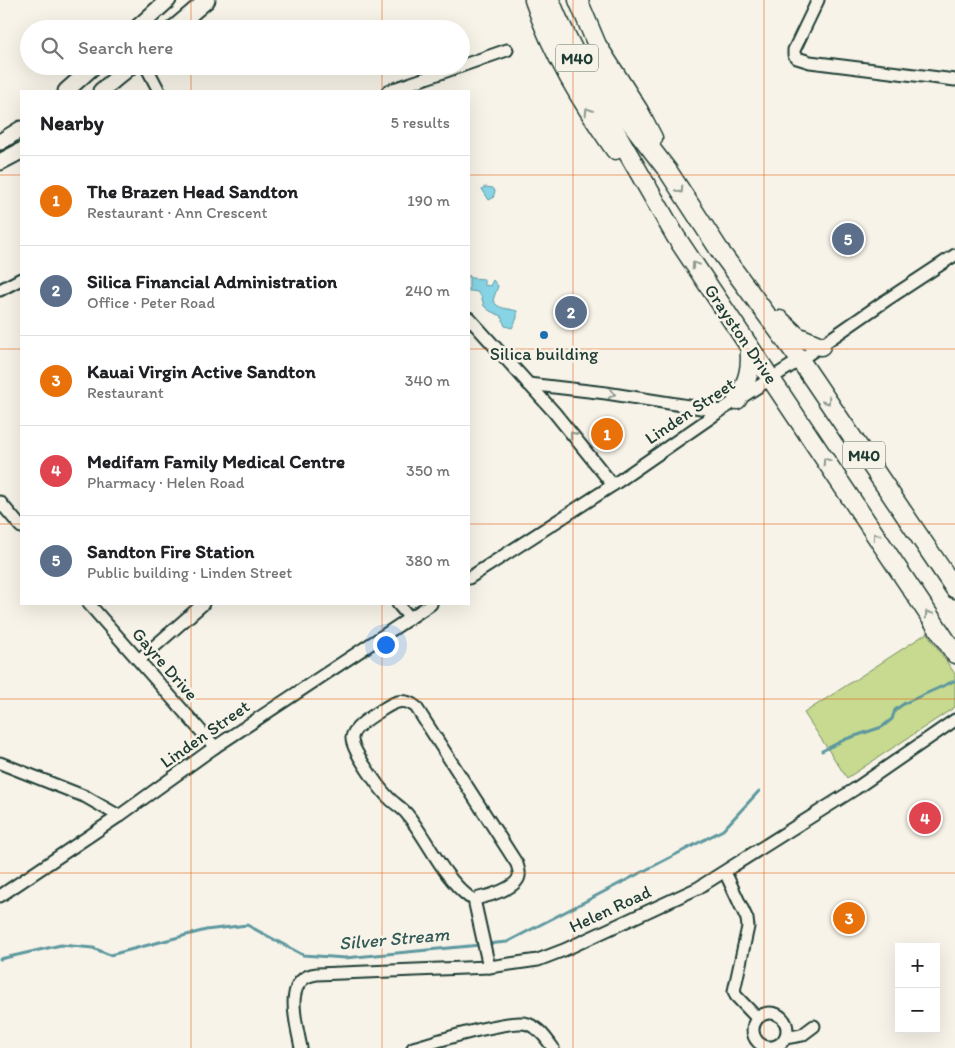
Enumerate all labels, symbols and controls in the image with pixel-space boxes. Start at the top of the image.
search box [20,20,470,75]
icon: search [38,34,66,62]
text: Search here [78,36,173,59]
road number: M40 [556,44,598,72]
one-way arrow [585,107,595,116]
text: Nearby [40,110,104,135]
text: 5 results [390,113,450,132]
text: The Brazen Head Sandton [87,180,298,203]
one-way arrow [674,184,683,193]
text: 1 [52,191,60,210]
text: 190 m [407,191,450,210]
text: Restaurant · Ann Crescent [87,203,268,222]
pin: 5 [832,220,864,258]
one-way arrow [692,261,701,271]
text: Silica Financial Administration [87,270,337,293]
street label: Grayston Drive [700,280,782,388]
text: 2 [52,281,60,300]
text: 240 m [405,281,450,300]
text: Office · Peter Road [87,293,215,312]
pin: 2 [555,293,587,331]
marker: Silica building [538,329,550,341]
place label: Silica building [490,343,599,365]
text: Kauai Virgin Active Sandton [87,360,316,383]
text: 3 [52,371,60,390]
text: 340 m [405,371,450,390]
street label: Linden Street [641,373,739,449]
text: Restaurant [87,383,164,402]
one-way arrow [608,388,616,398]
one-way arrow [821,395,830,404]
pin: 1 [591,415,623,453]
one-way arrow [570,432,578,441]
road number: M40 [843,442,885,468]
text: Medifam Family Medical Centre [87,450,345,473]
one-way arrow [823,457,832,466]
text: 4 [51,461,61,480]
text: 350 m [406,461,450,480]
text: Pharmacy · Helen Road [87,473,245,492]
one-way arrow [873,532,882,541]
text: Sandton Fire Station [87,540,254,563]
text: 5 [52,551,60,570]
text: 380 m [406,551,450,570]
text: Public building · Linden Street [87,563,292,582]
one-way arrow [925,610,934,619]
street label: Gayre Drive [127,623,203,705]
your location [373,632,399,658]
street label: Linden Street [156,695,254,773]
pin: 4 [909,799,941,837]
street label: Helen Road [566,880,655,938]
pin: 3 [833,899,865,937]
water label: Silver Stream [338,922,450,955]
map controls [895,943,940,1033]
button: + [895,943,940,988]
button: − [895,988,940,1033]

